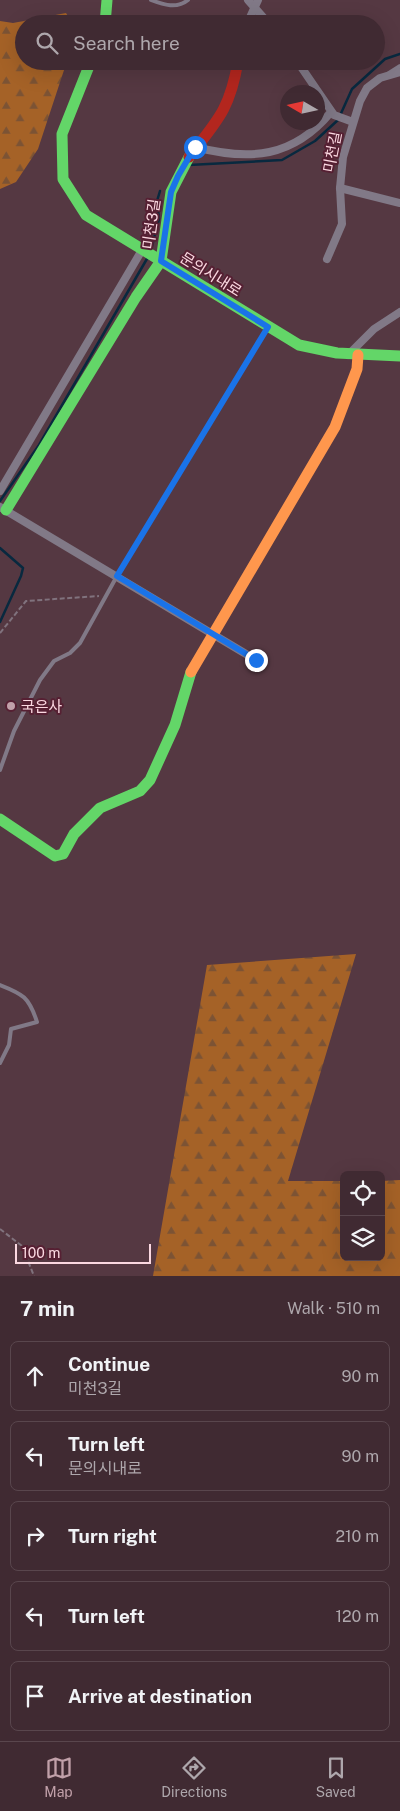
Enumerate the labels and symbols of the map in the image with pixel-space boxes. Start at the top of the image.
north arrow [280,85,325,130]
street label: 미천길 [320,130,344,174]
route start [184,136,207,159]
street label: 미천3길 [139,198,163,250]
street label: 문의시내로 [177,249,245,299]
route end [245,649,268,672]
place label: 국은사 [21,698,63,715]
marker: 국은사 [5,700,17,712]
scale bar [15,1241,151,1264]

